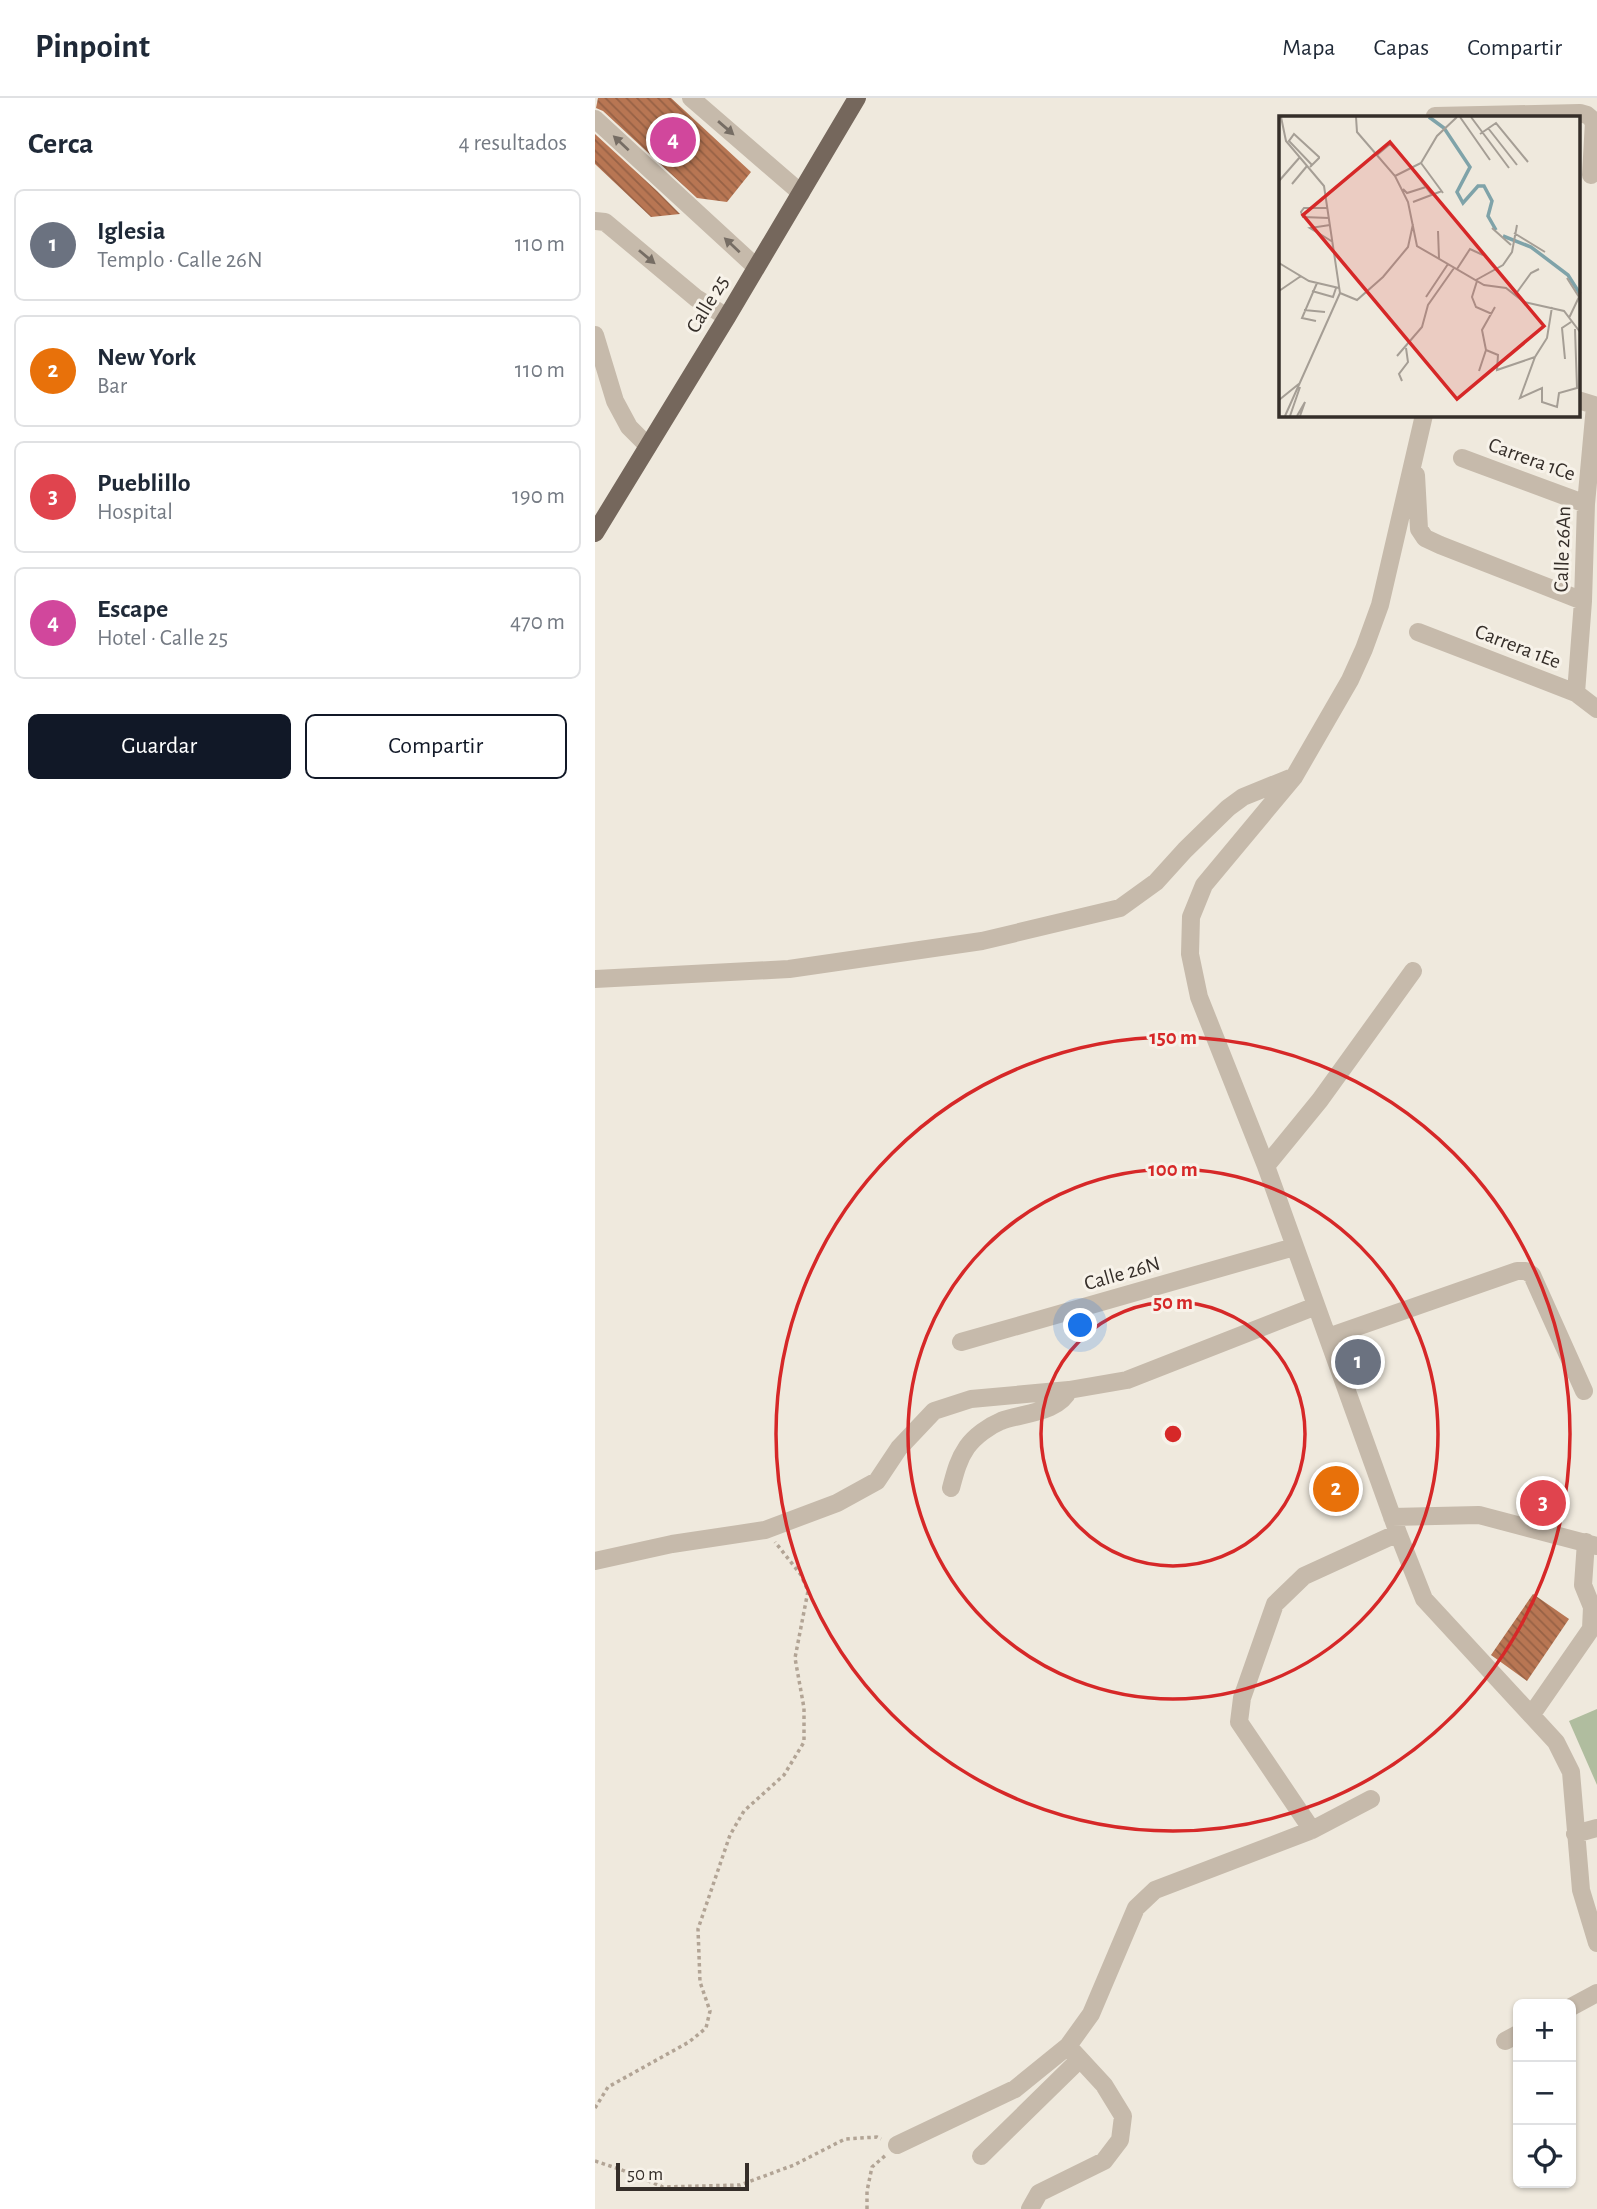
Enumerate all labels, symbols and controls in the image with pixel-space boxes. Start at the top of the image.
text: Pinpoint [35,31,150,64]
text: Mapa [1282,36,1335,60]
text: Capas [1373,36,1429,60]
text: Compartir [1467,36,1562,60]
pin: 4 [650,114,696,166]
inset map [1279,116,1579,416]
one-way arrow [717,120,735,136]
text: Cerca [28,129,93,159]
text: 4 resultados [459,132,567,155]
one-way arrow [613,135,630,151]
text: Iglesia [97,218,166,244]
text: 1 [49,233,57,256]
text: 110 m [515,233,565,256]
one-way arrow [724,237,741,253]
text: Templo · Calle 26N [97,249,263,272]
one-way arrow [638,249,655,264]
street label: Calle 25 [682,272,733,336]
text: New York [97,344,196,370]
text: 2 [48,359,58,382]
text: 110 m [515,359,565,382]
text: Bar [97,375,127,398]
street label: Carrera 1Ce [1486,434,1578,485]
text: Pueblillo [97,470,191,496]
text: 3 [48,485,58,508]
text: 190 m [512,485,565,508]
text: Hospital [97,501,173,524]
street label: Calle 26An [1550,506,1574,593]
text: Escape [97,596,168,622]
text: 4 [47,611,59,634]
text: 470 m [510,611,565,634]
street label: Carrera 1Ee [1472,621,1564,672]
text: Hotel · Calle 25 [97,627,228,650]
button: Guardar [28,714,291,779]
button: Compartir [305,714,567,779]
text: 150 m [1149,1027,1197,1048]
text: 100 m [1148,1159,1198,1180]
street label: Calle 26N [1082,1253,1162,1294]
text: 50 m [1153,1292,1193,1313]
your location [1063,1308,1097,1342]
pin: 1 [1335,1336,1381,1388]
centre of rings [1161,1422,1185,1446]
pin: 2 [1313,1463,1359,1515]
pin: 3 [1520,1477,1566,1529]
map controls [1513,1999,1576,2188]
button: + [1513,1999,1576,2062]
button: − [1513,2062,1576,2125]
button: locate [1513,2125,1576,2188]
scale bar [616,2160,749,2192]
text: 50 m [627,2165,663,2184]

